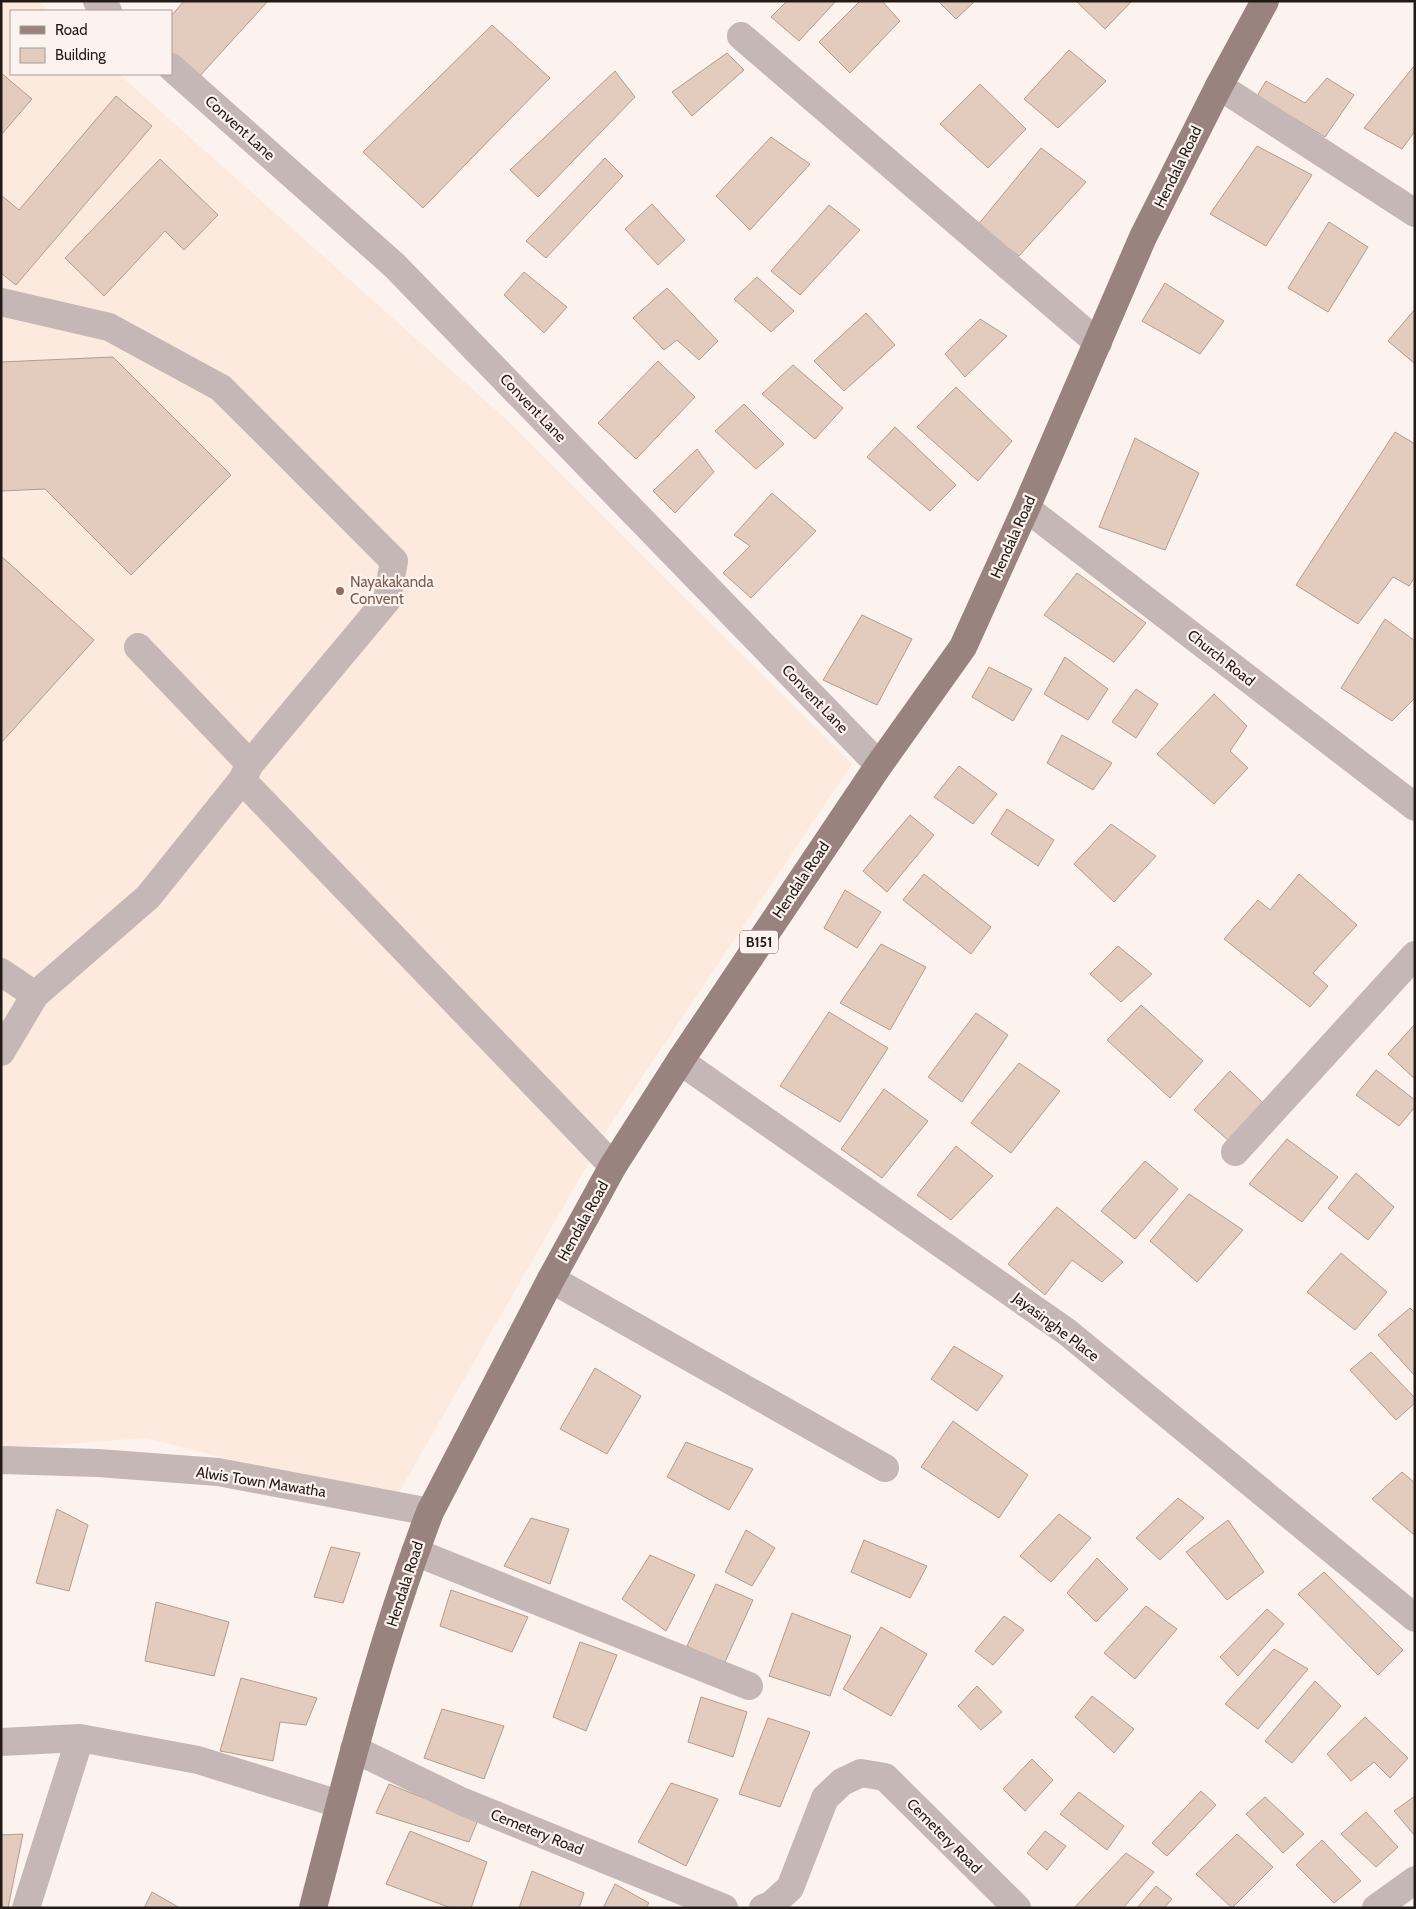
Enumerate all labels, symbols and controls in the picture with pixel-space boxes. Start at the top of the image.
legend [10,10,172,75]
text: Road [55,21,88,39]
text: Building [55,46,106,64]
street label: Convent Lane [201,92,279,164]
street label: Hendala Road [1150,123,1206,211]
street label: Convent Lane [496,370,570,446]
street label: Hendala Road [987,493,1039,581]
place label: Nayakakanda Convent [350,573,434,608]
marker: Nayakakanda Convent [334,585,346,597]
street label: Church Road [1184,626,1258,690]
street label: Convent Lane [778,661,852,737]
street label: Hendala Road [769,838,833,922]
road number: B151 [740,930,778,954]
street label: Hendala Road [554,1178,612,1264]
street label: Jayasinghe Place [1009,1288,1103,1365]
street label: Alwis Town Mawatha [195,1463,328,1501]
street label: Hendala Road [383,1539,427,1629]
street label: Cemetery Road [903,1795,985,1877]
street label: Cemetery Road [488,1805,586,1859]

